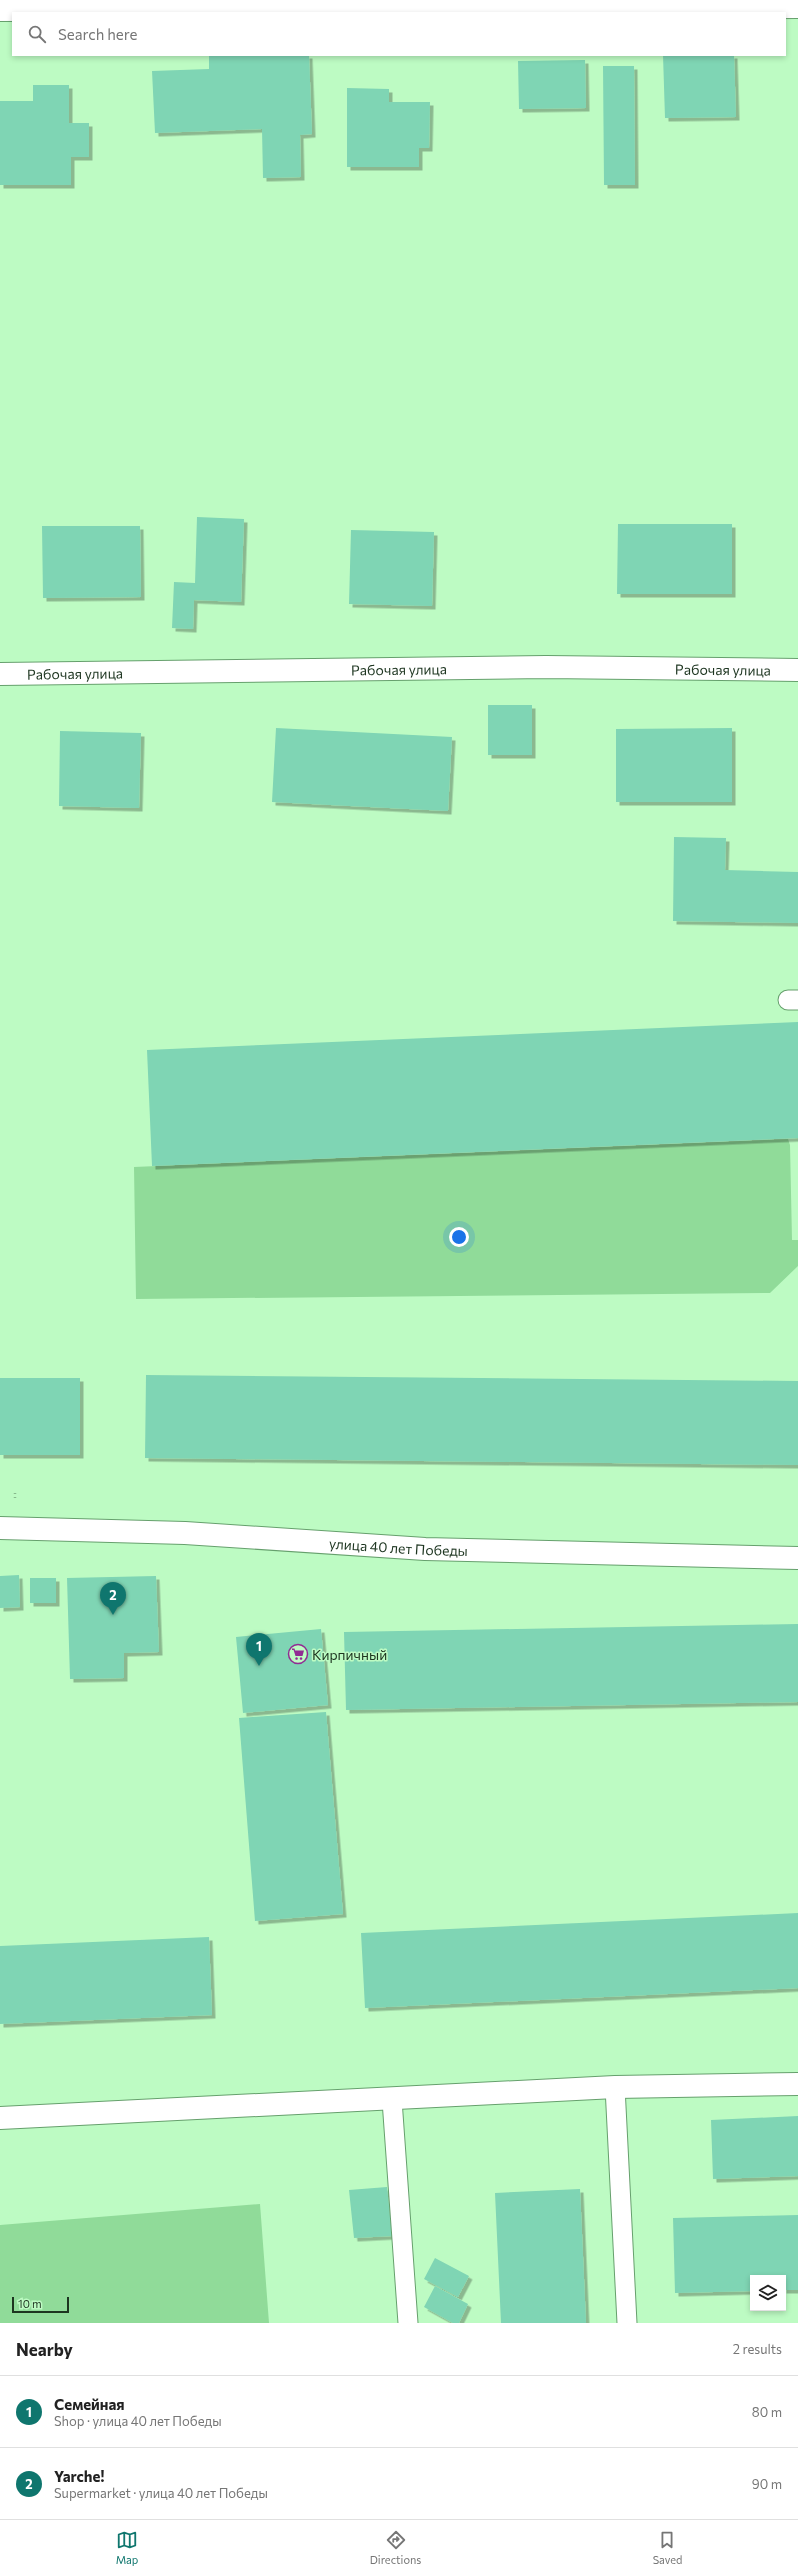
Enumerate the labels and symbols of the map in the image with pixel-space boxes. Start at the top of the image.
street label: Рабочая улица [351,660,447,678]
street label: Рабочая улица [675,660,771,678]
street label: Рабочая улица [27,664,123,682]
your location [449,1227,469,1247]
street label: улица 40 лет Победы [329,1534,468,1559]
pin: 2 [100,1582,126,1615]
pin: 1 [246,1633,272,1666]
supermarket icon: Кирпичный [287,1643,309,1665]
place label: Кирпичный [312,1646,387,1663]
scale bar [12,2295,69,2314]

